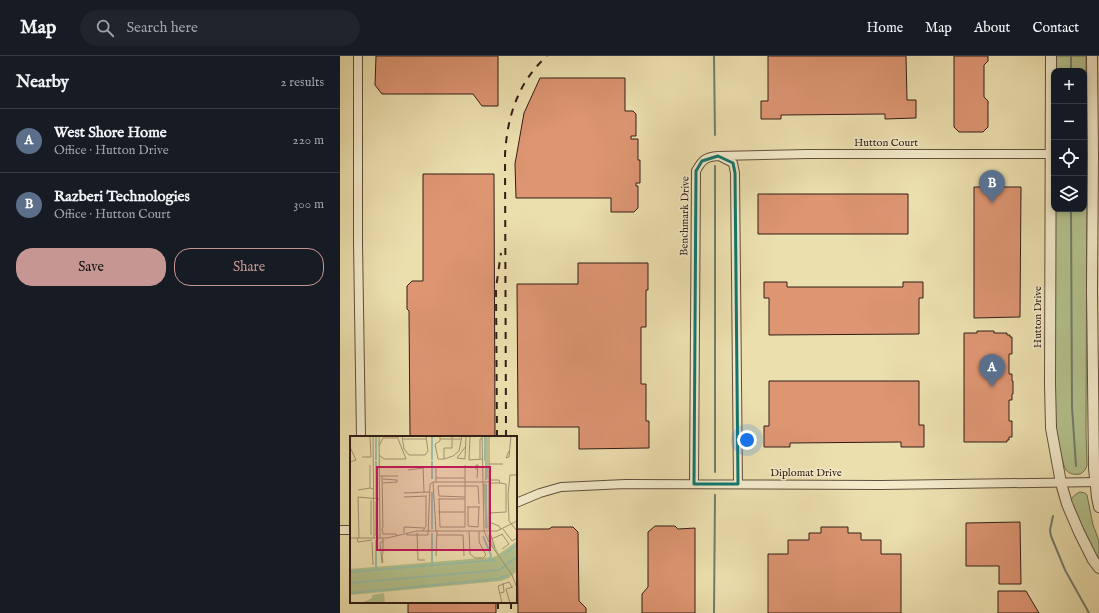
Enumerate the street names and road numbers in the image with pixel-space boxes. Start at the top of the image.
street label: Hutton Court [854,136,918,150]
street label: Benchmark Drive [677,176,693,256]
street label: Hutton Drive [1031,286,1045,348]
street label: Diplomat Drive [770,466,842,480]

